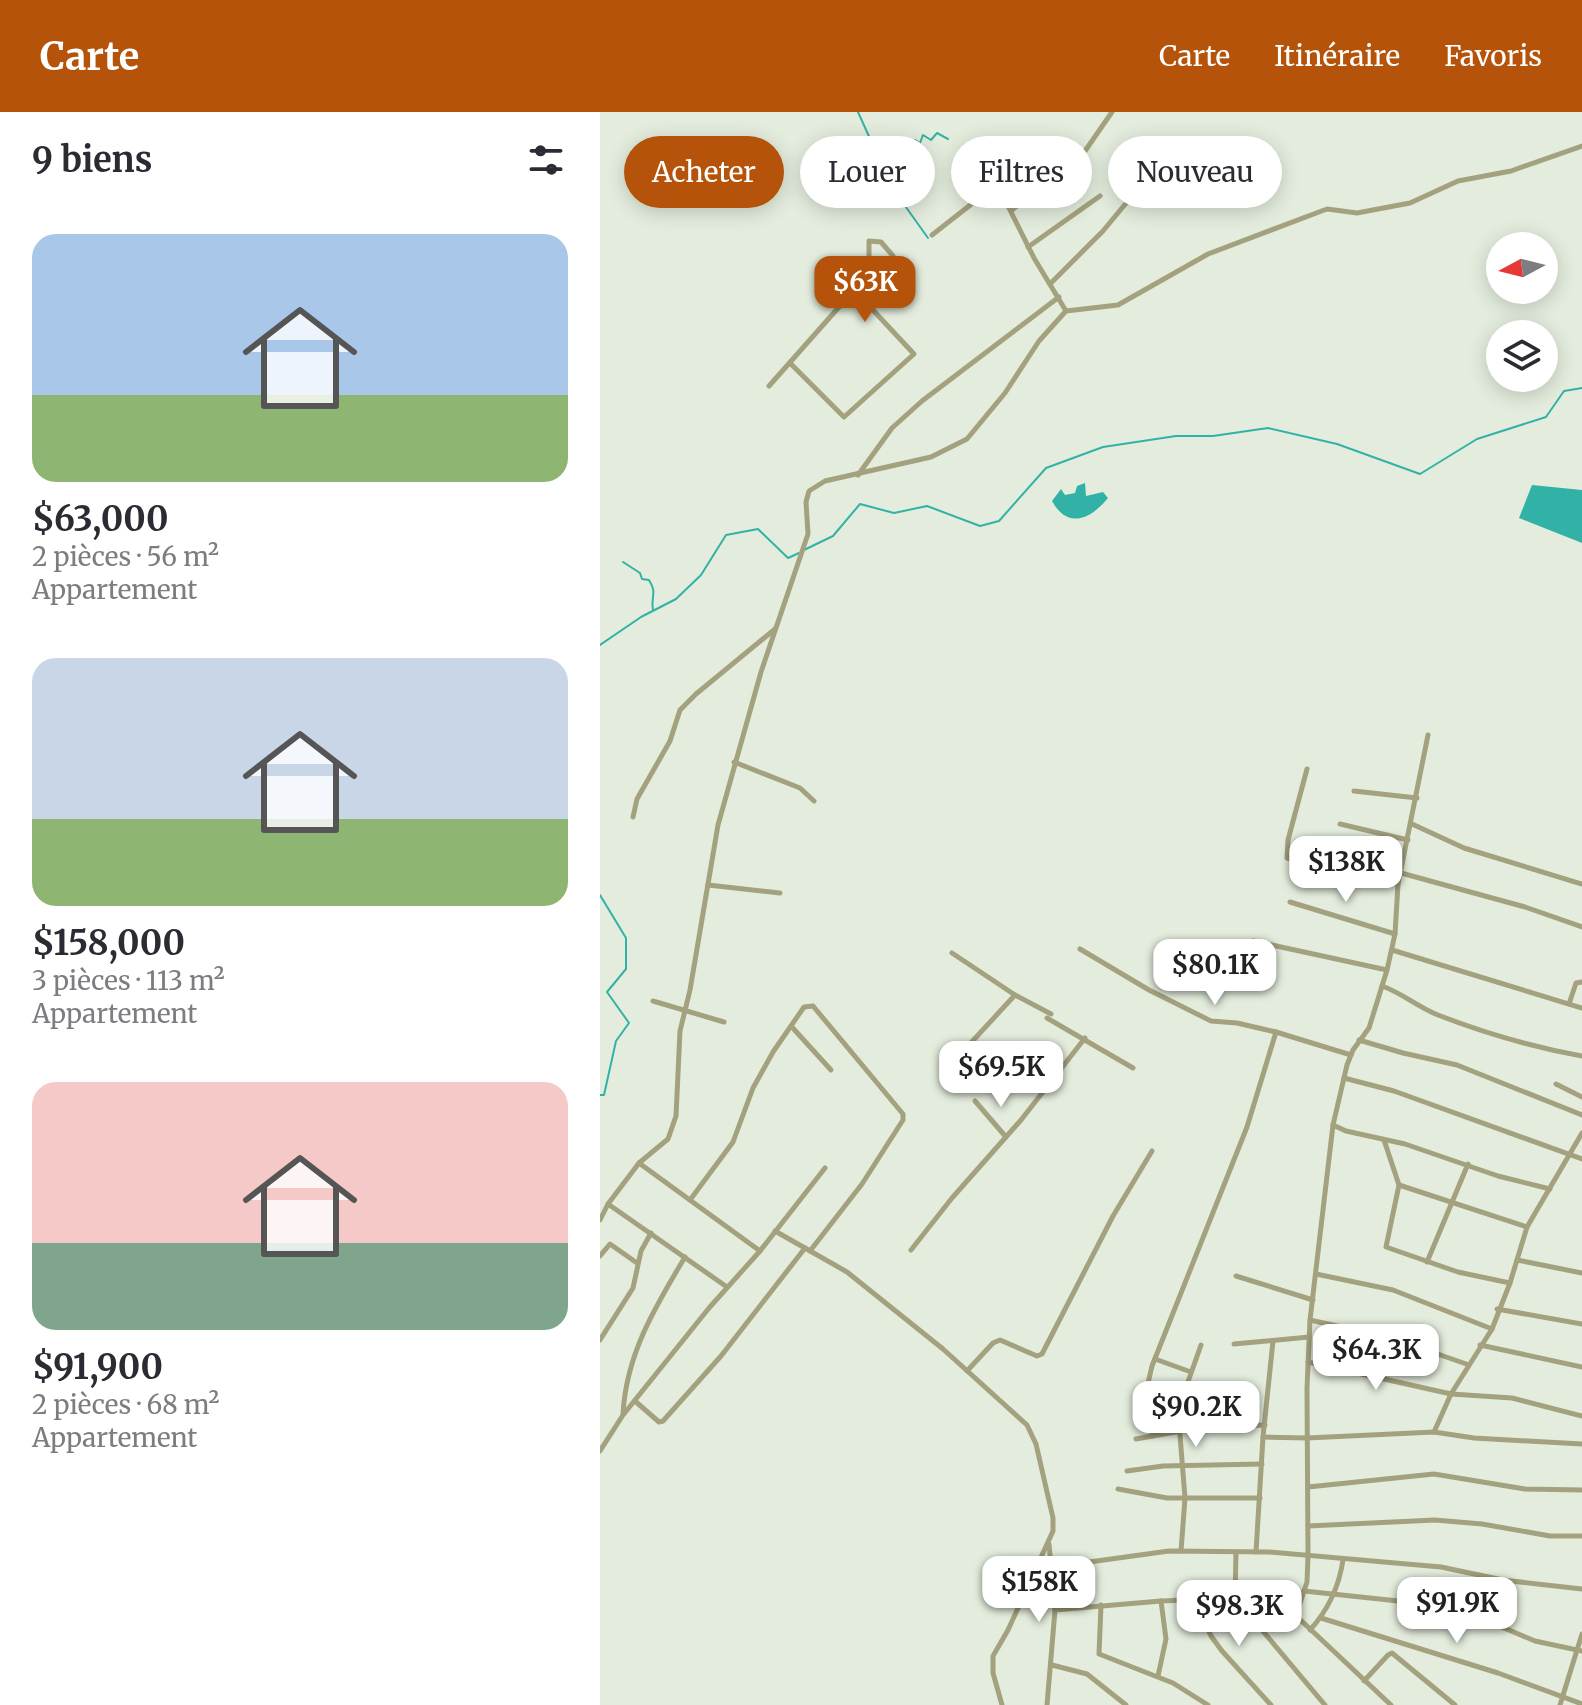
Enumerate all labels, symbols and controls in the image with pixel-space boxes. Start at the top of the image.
text: Carte [40,33,139,80]
text: Carte [1159,38,1230,74]
text: Itinéraire [1274,38,1400,74]
text: Favoris [1444,38,1542,74]
chip: Acheter [624,136,784,208]
chip: Louer [800,136,935,208]
chip: Filtres [951,136,1092,208]
chip: Nouveau [1108,136,1282,208]
icon: filters [524,138,568,182]
text: 9 biens [32,139,152,181]
north arrow [1486,232,1558,304]
map controls [1486,232,1558,392]
pin: $63K [818,256,912,324]
text: $63K [832,265,898,298]
icon: home [228,286,372,430]
button: layers [1486,320,1558,392]
text: $63,000 [32,498,169,540]
text: 2 pièces · 56 m² [32,540,219,573]
text: Appartement [32,573,197,606]
icon: home [228,710,372,854]
pin: $138K [1290,836,1402,904]
text: $138K [1307,845,1385,878]
text: $158,000 [32,922,185,964]
pin: $80.1K [1150,939,1280,1007]
text: $80.1K [1171,948,1259,981]
text: 3 pièces · 113 m² [32,964,225,997]
text: Appartement [32,997,197,1030]
pin: $69.5K [936,1041,1066,1109]
text: $69.5K [957,1050,1045,1083]
icon: home [228,1134,372,1278]
pin: $64.3K [1311,1324,1441,1392]
text: $64.3K [1331,1333,1421,1366]
text: $91,900 [32,1346,163,1388]
pin: $90.2K [1131,1381,1261,1449]
text: 2 pièces · 68 m² [32,1388,220,1421]
text: $90.2K [1151,1390,1241,1423]
text: Appartement [32,1421,197,1454]
pin: $158K [983,1556,1095,1624]
text: $158K [1000,1565,1078,1598]
pin: $91.9K [1392,1577,1522,1645]
pin: $98.3K [1174,1580,1304,1648]
text: $91.9K [1415,1586,1499,1619]
text: $98.3K [1195,1589,1283,1622]

